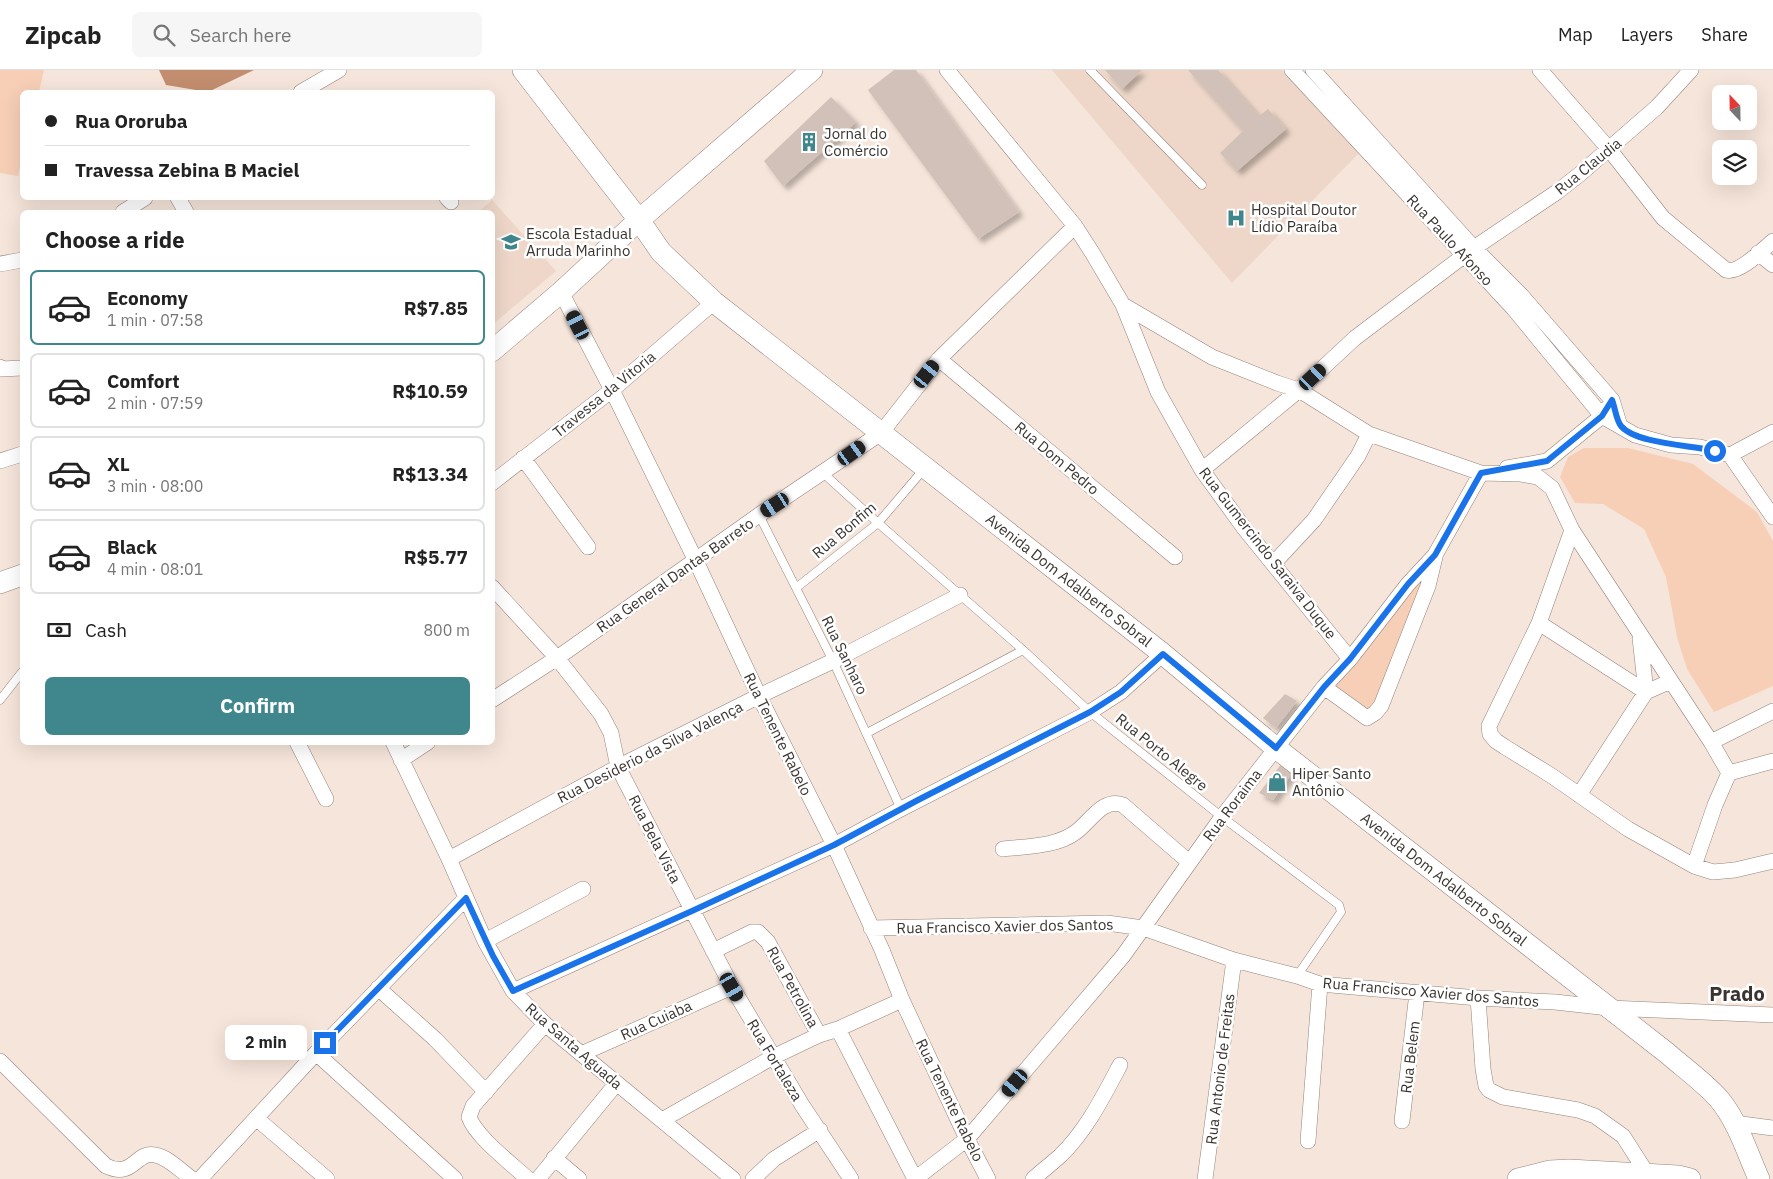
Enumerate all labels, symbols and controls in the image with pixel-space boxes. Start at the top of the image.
search box [132,12,482,57]
text: Zipcab [25,19,102,51]
icon: search [150,21,178,49]
text: Search here [190,23,292,47]
text: Map [1558,23,1593,46]
text: Layers [1621,23,1673,46]
text: Share [1701,23,1748,46]
north arrow [1712,85,1758,130]
map controls [1712,85,1757,185]
text: Rua Ororuba [75,109,188,133]
place label: Jornal do Comércio [824,124,888,160]
building icon: Jornal do Comércio [798,131,820,153]
street label: Rua Claudia [1551,133,1625,199]
button: layers [1712,140,1757,185]
text: Travessa Zebina B Maciel [75,158,299,182]
street label: Rua Paulo Afonso [1403,190,1497,290]
place label: Hospital Doutor Lídio Paraíba [1251,200,1357,236]
hospital icon: Hospital Doutor Lídio Paraíba [1225,207,1247,229]
place label: Escola Estadual Arruda Marinho [526,224,632,260]
text: Choose a ride [45,225,185,254]
school or university icon: Escola Estadual Arruda Marinho [500,231,522,253]
icon: car [47,285,92,330]
text: Economy [107,286,188,310]
text: R$7.85 [404,296,468,320]
car [564,308,591,342]
text: 1 min · 07:58 [107,310,203,330]
street label: Travessa da Vitoria [549,347,659,441]
car [911,358,942,390]
car [1296,361,1329,393]
icon: car [47,368,92,413]
text: Comfort [107,369,180,393]
text: R$10.59 [392,379,468,403]
text: 2 min · 07:59 [107,393,203,413]
street label: Rua Dom Pedro [1011,417,1103,499]
car [835,438,868,468]
route start [1704,440,1726,462]
icon: car [47,451,92,496]
text: XL [107,452,130,476]
text: R$13.34 [392,462,468,486]
street label: Rua Gumercindo Saraiva Duque [1195,463,1341,643]
text: 3 min · 08:00 [107,476,203,496]
car [758,491,791,519]
street label: Rua Bonfim [808,498,880,562]
street label: Avenida Dom Adalberto Sobral [982,509,1156,651]
street label: Rua General Dantas Barreto [593,513,757,637]
icon: car [47,534,92,579]
text: Black [107,535,157,559]
text: R$5.77 [404,545,468,569]
text: 4 min · 08:01 [107,559,203,579]
street label: Rua Sanharo [818,613,872,697]
icon: cash [45,616,73,644]
text: Cash [85,618,127,642]
text: 800 m [423,620,470,640]
street label: Rua Tenente Rabelo [740,669,816,799]
button: Confirm [45,677,470,735]
street label: Rua Desiderio da Silva Valença [554,697,746,807]
street label: Rua Porto Alegre [1112,709,1212,795]
place label: Hiper Santo Antônio [1292,764,1371,800]
street label: Rua Roraima [1199,765,1265,845]
shop icon: Hiper Santo Antônio [1266,771,1288,793]
street label: Rua Bela Vista [625,792,685,886]
street label: Avenida Dom Adalberto Sobral [1357,808,1531,950]
street label: Rua Francisco Xavier dos Santos [896,915,1114,937]
street label: Rua Petrolina [763,943,823,1031]
car [718,970,745,1004]
street label: Rua Francisco Xavier dos Santos [1322,973,1540,1011]
district label: Prado [1709,980,1765,1007]
street label: Rua Antonio de Freitas [1201,992,1239,1146]
street label: Rua Cuiaba [617,996,695,1044]
street label: Rua Santa Aguada [522,999,626,1093]
street label: Rua Fortaleza [743,1016,807,1104]
street label: Rua Belem [1396,1020,1424,1094]
callout: 2 min [225,1026,308,1060]
text: 2 min [245,1032,287,1052]
route end [314,1032,336,1054]
street label: Rua Tenente Rabelo [912,1035,988,1165]
car [999,1067,1030,1099]

